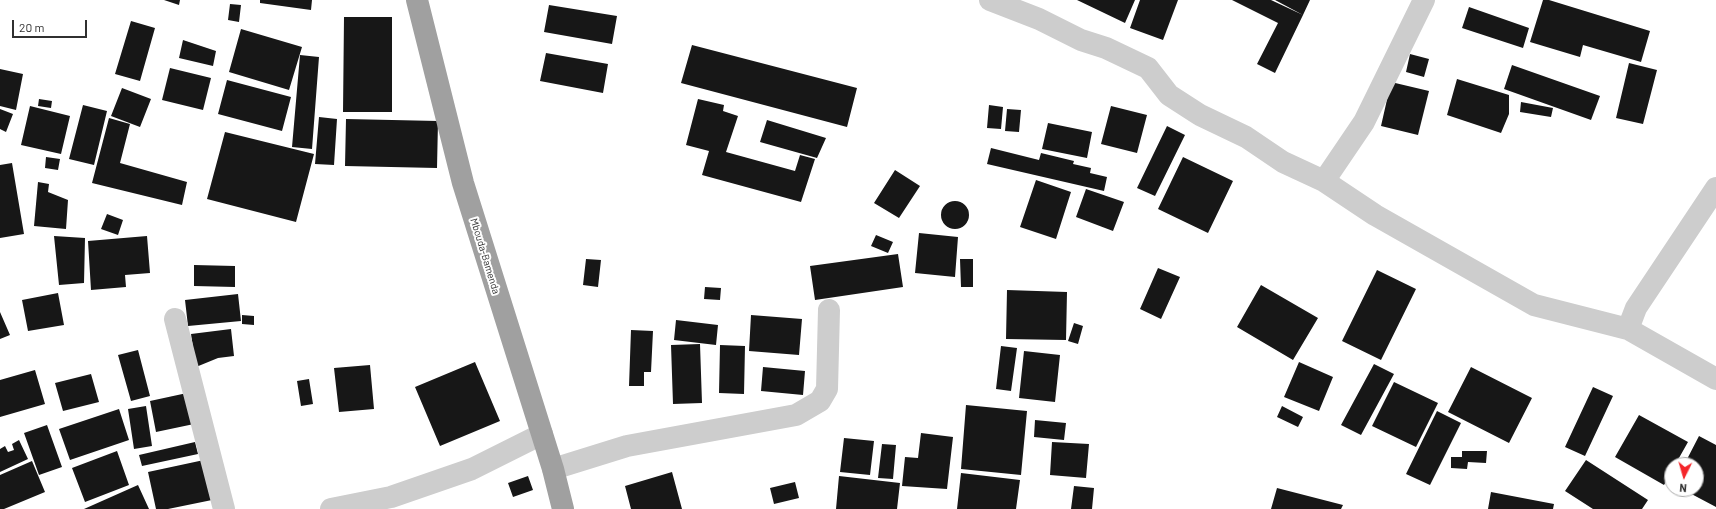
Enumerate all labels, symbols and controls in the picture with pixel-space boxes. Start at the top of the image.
scale bar [14,12,89,38]
text: 20 m [19,20,45,34]
street label: Mbouda-Bamenda [468,217,502,295]
north arrow [1664,457,1704,497]
text: N [1679,482,1687,495]

